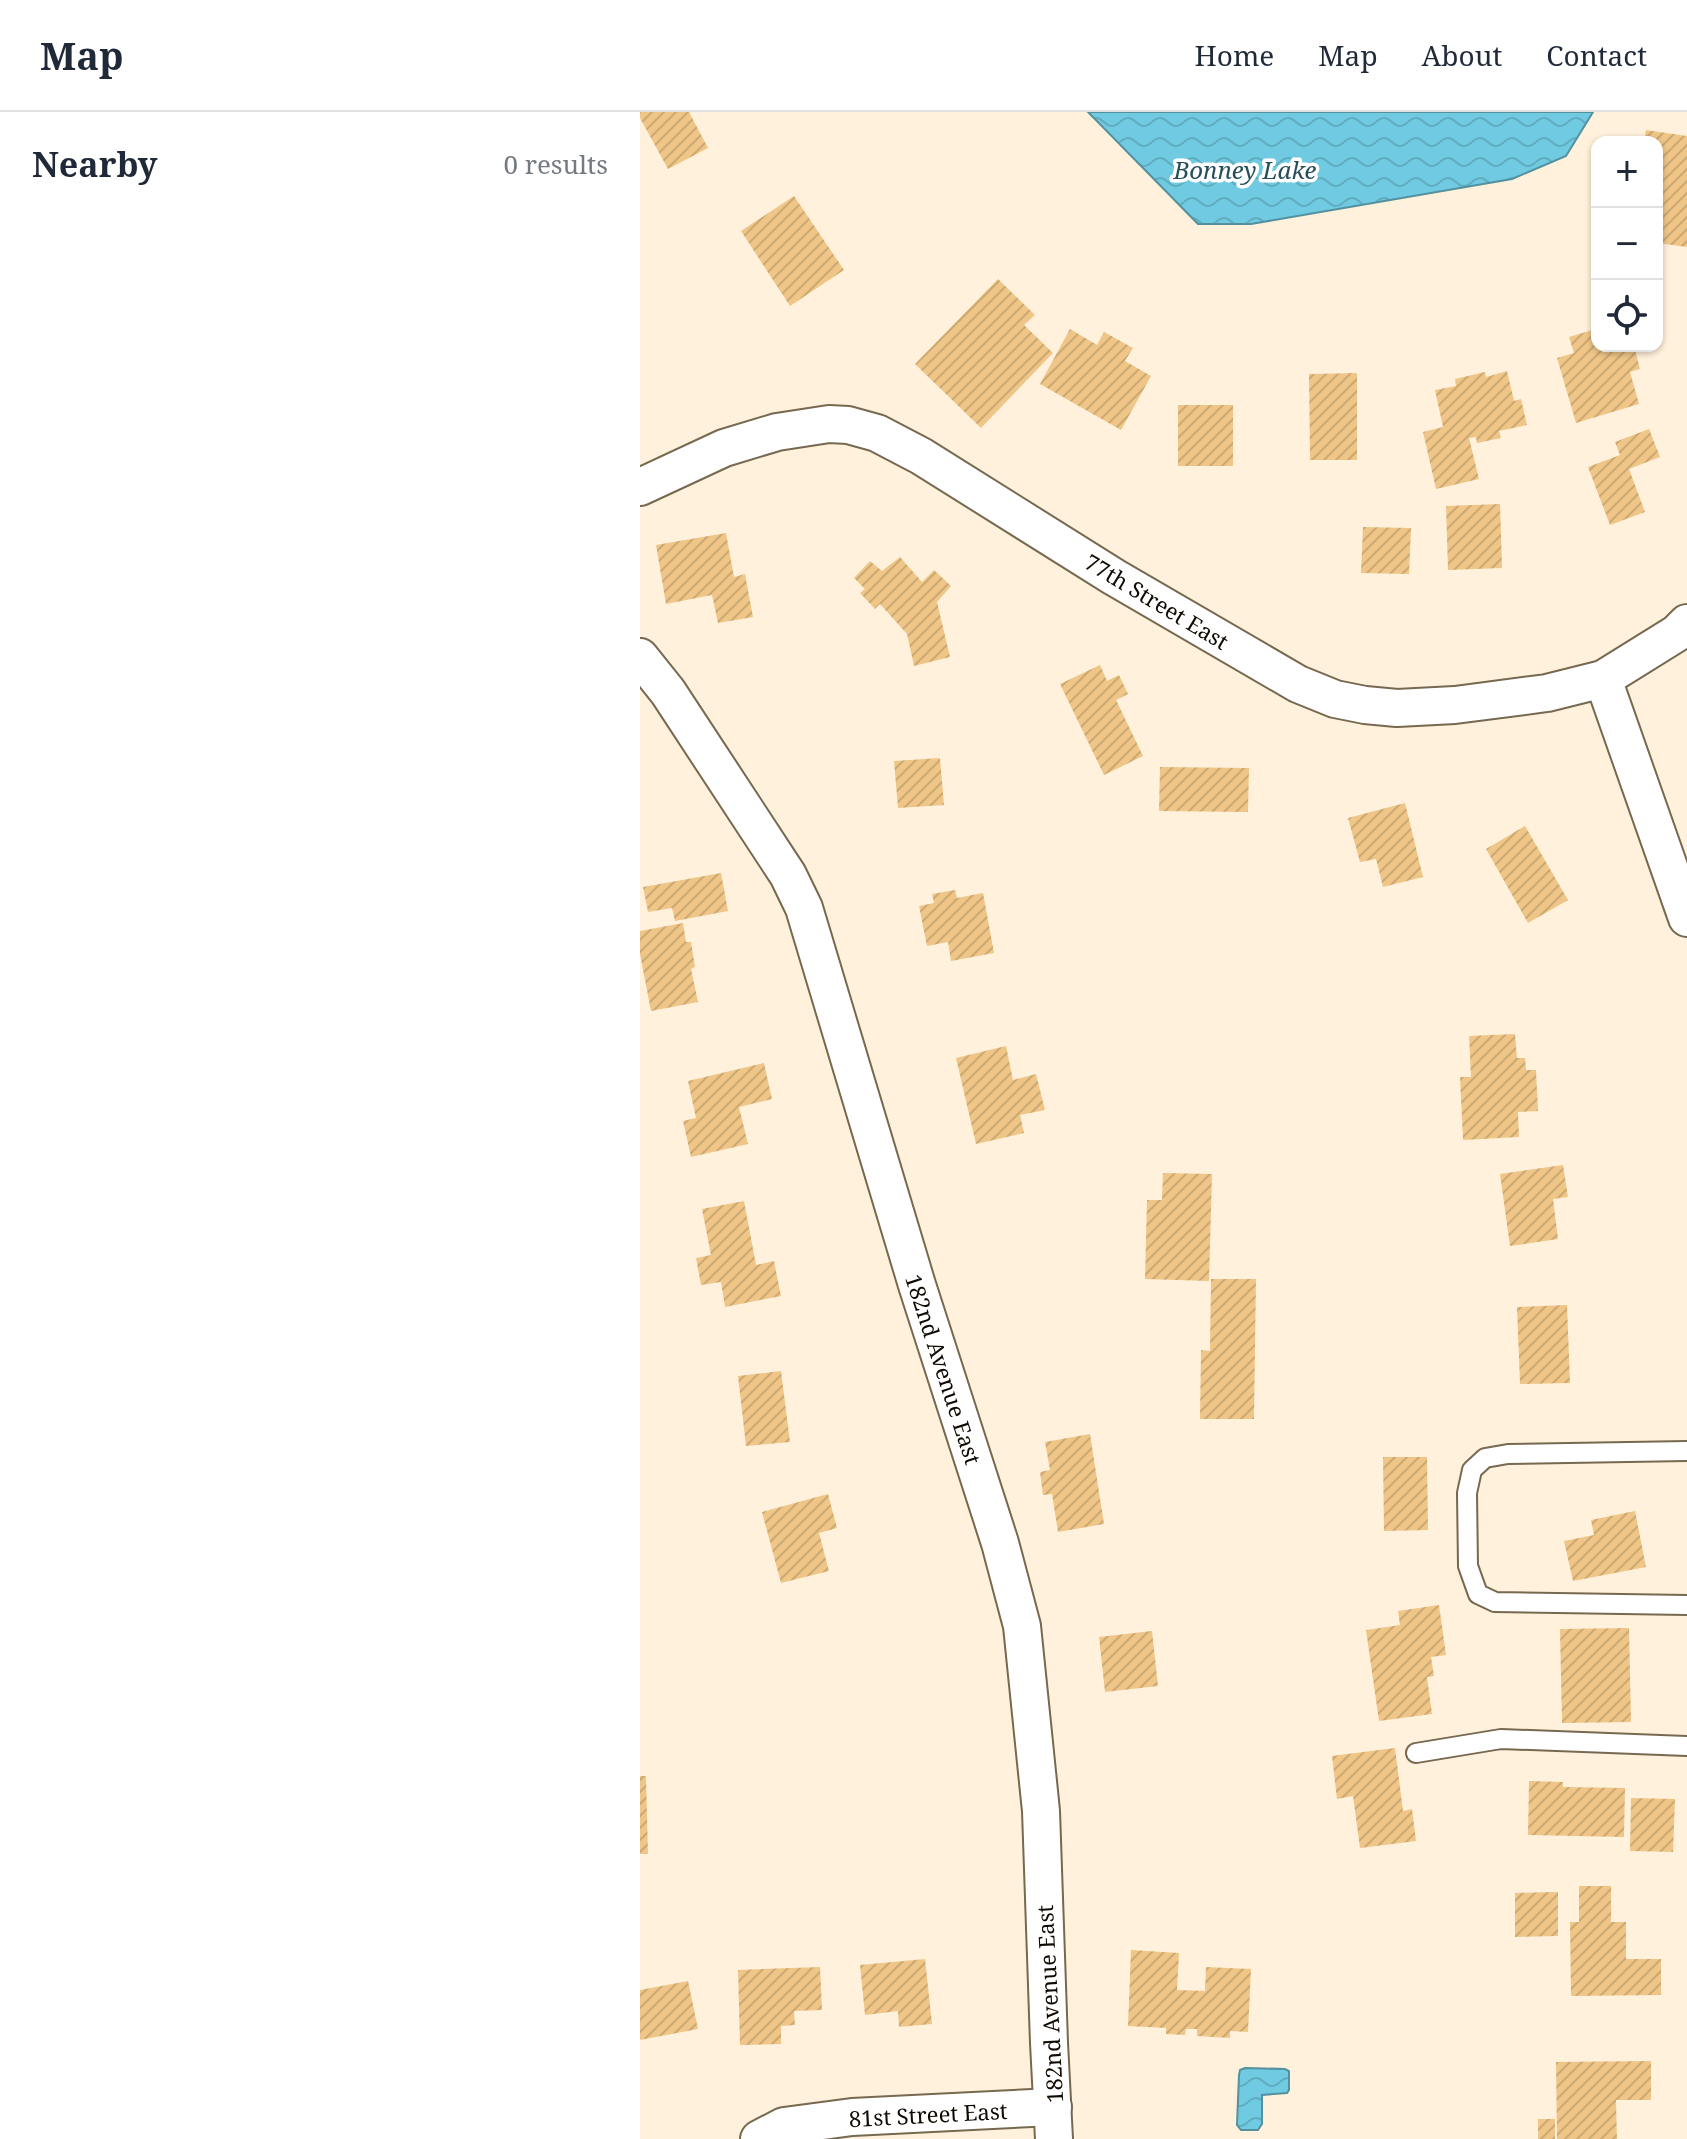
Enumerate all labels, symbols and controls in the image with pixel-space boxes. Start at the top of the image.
text: Map [40,29,124,81]
text: Home [1195,36,1274,74]
text: Map [1318,36,1378,74]
text: About [1422,36,1502,74]
text: Contact [1546,36,1647,74]
map controls [1591,136,1663,352]
button: + [1591,136,1663,208]
text: Nearby [32,141,158,187]
text: 0 results [503,146,608,182]
water label: Bonney Lake [1173,153,1317,186]
button: − [1591,208,1663,280]
button: locate [1591,280,1663,352]
street label: 77th Street East [1079,546,1235,656]
street label: 182nd Avenue East [899,1270,989,1468]
street label: 182nd Avenue East [1029,1904,1069,2104]
street label: 81st Street East [848,2095,1008,2133]

